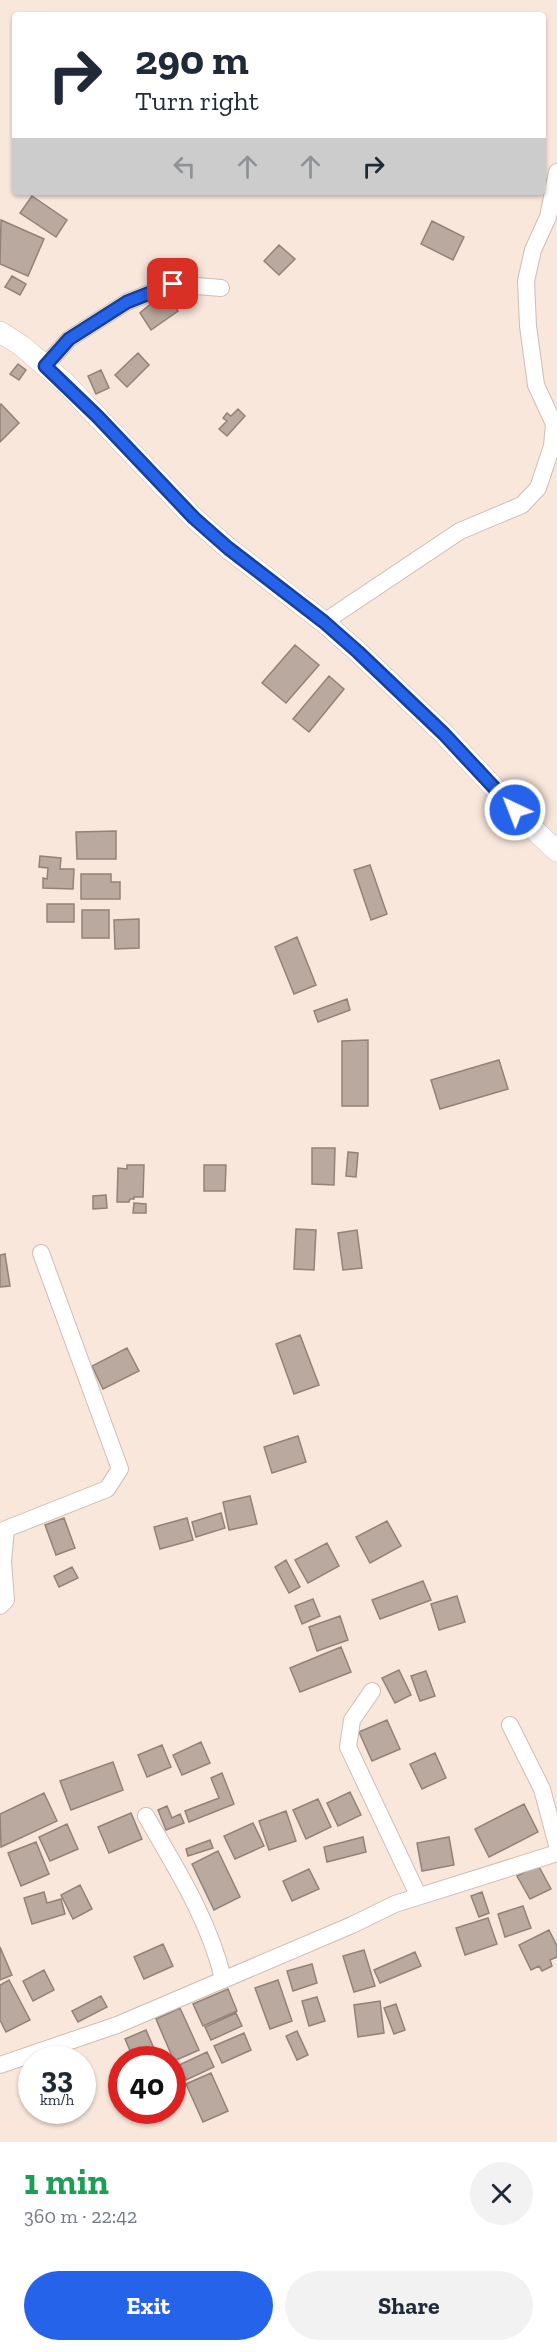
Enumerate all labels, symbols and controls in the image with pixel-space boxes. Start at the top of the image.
text: 290 m [135,34,249,85]
icon: right [36,36,114,114]
text: Turn right [135,85,259,117]
icon: left [168,150,201,183]
icon: ahead [231,150,264,183]
icon: ahead [294,150,327,183]
icon: right [357,150,390,183]
pin [147,258,198,309]
icon: arrive [156,267,189,300]
position arrow [483,778,547,842]
speed limit sign: 40 [108,2046,186,2124]
text: 33 [41,2060,73,2096]
text: km/h [40,2091,74,2109]
text: 1 min [24,2160,109,2203]
button: close [470,2162,533,2225]
text: 360 m · 22:42 [24,2204,137,2228]
button: Exit [24,2271,273,2340]
button: Share [285,2271,533,2340]

